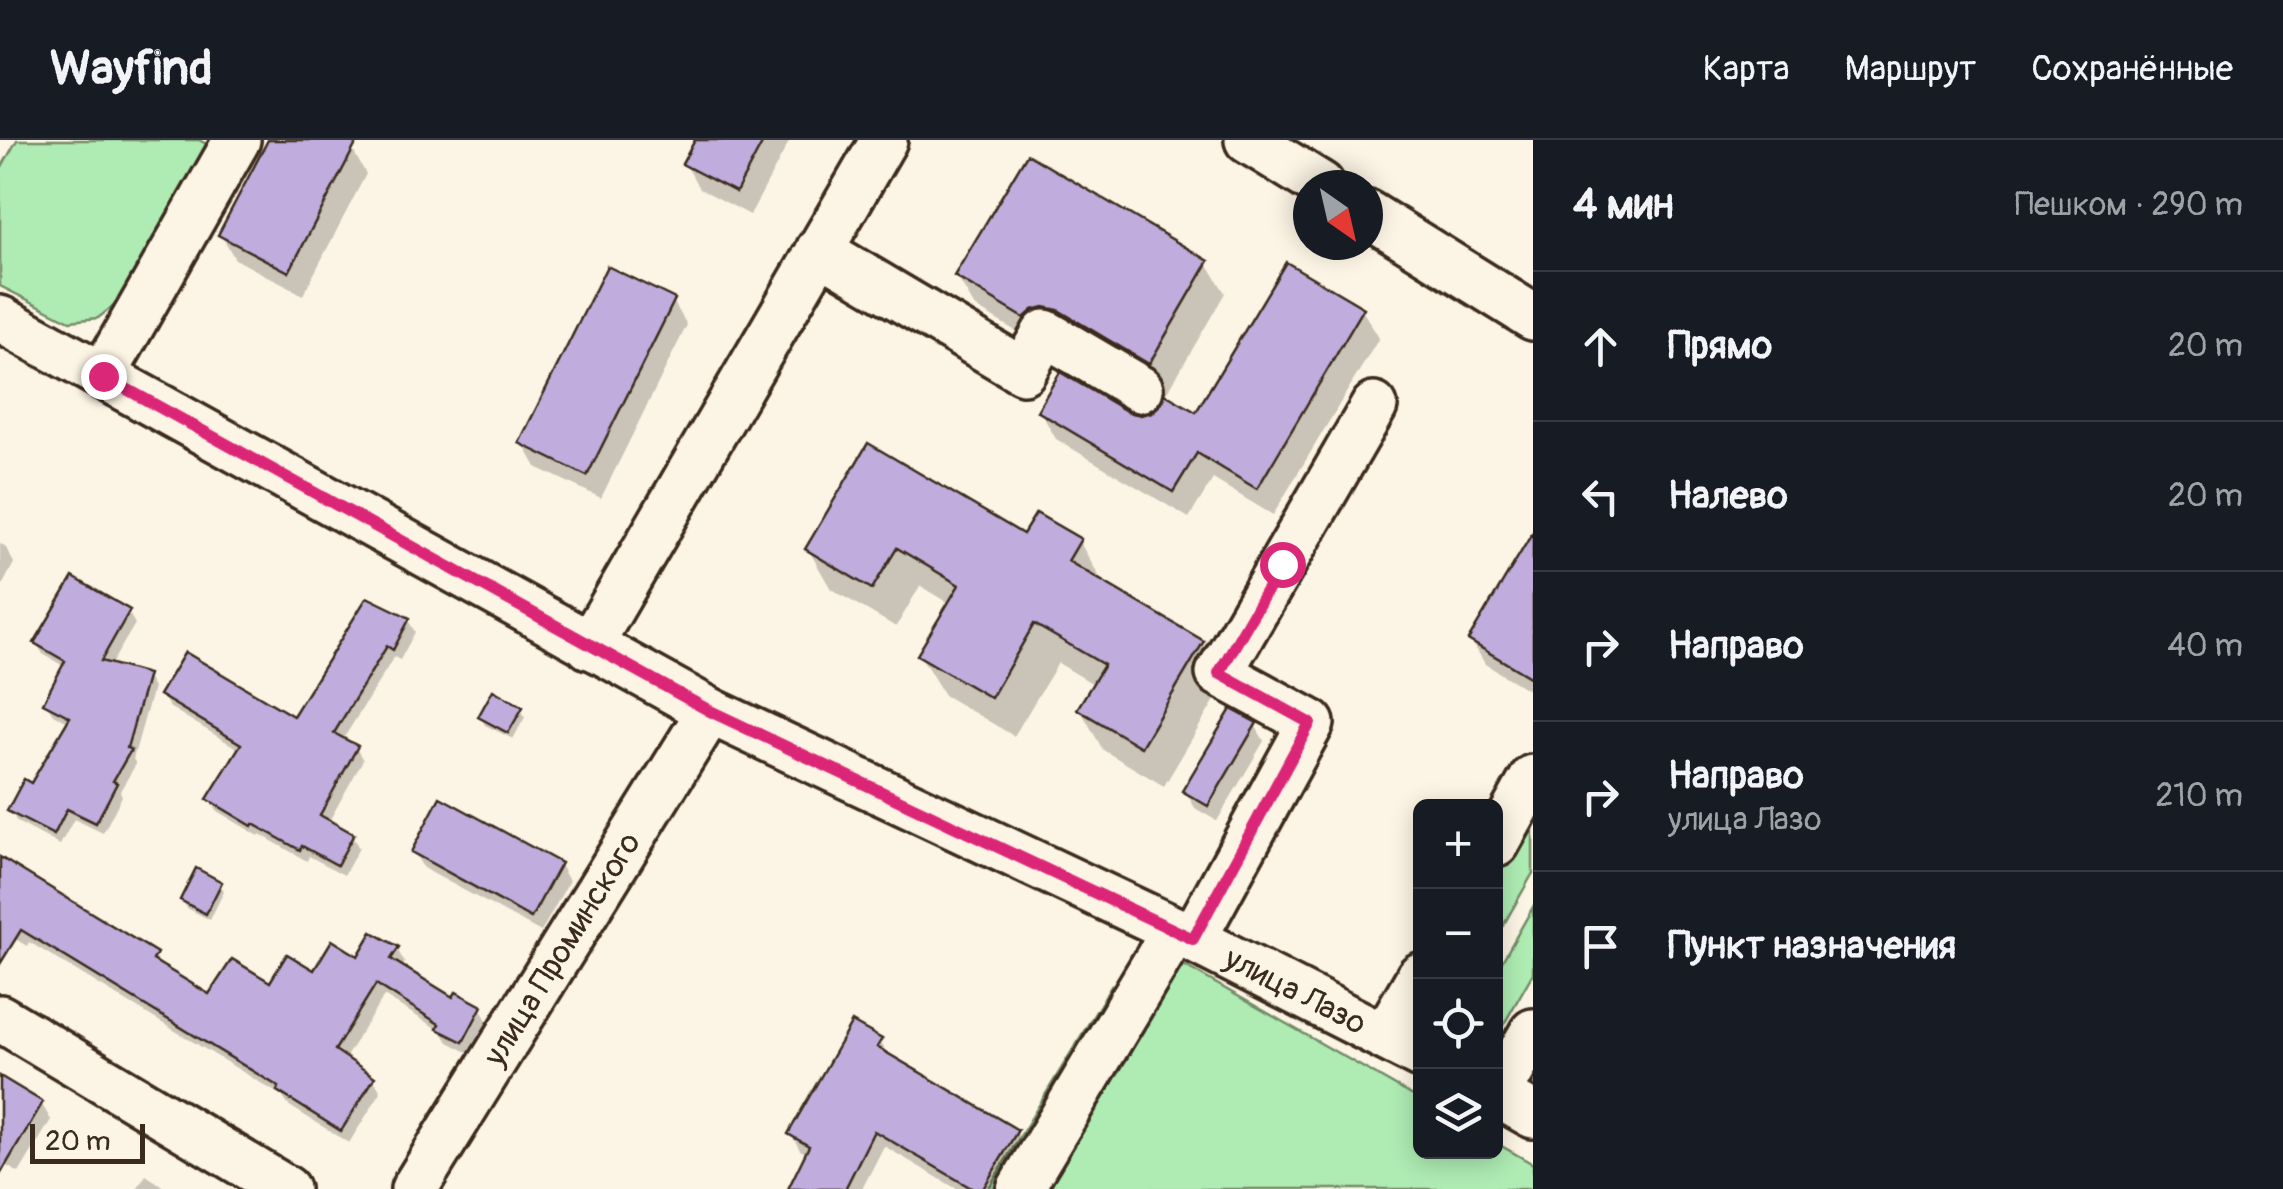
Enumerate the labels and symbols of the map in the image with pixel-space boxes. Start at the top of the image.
north arrow [1293,170,1383,260]
route end [81,354,127,400]
route start [1260,542,1306,588]
street label: улица Проминского [474,825,650,1074]
street label: улица Лазо [1217,938,1373,1044]
scale bar [30,1119,145,1164]

